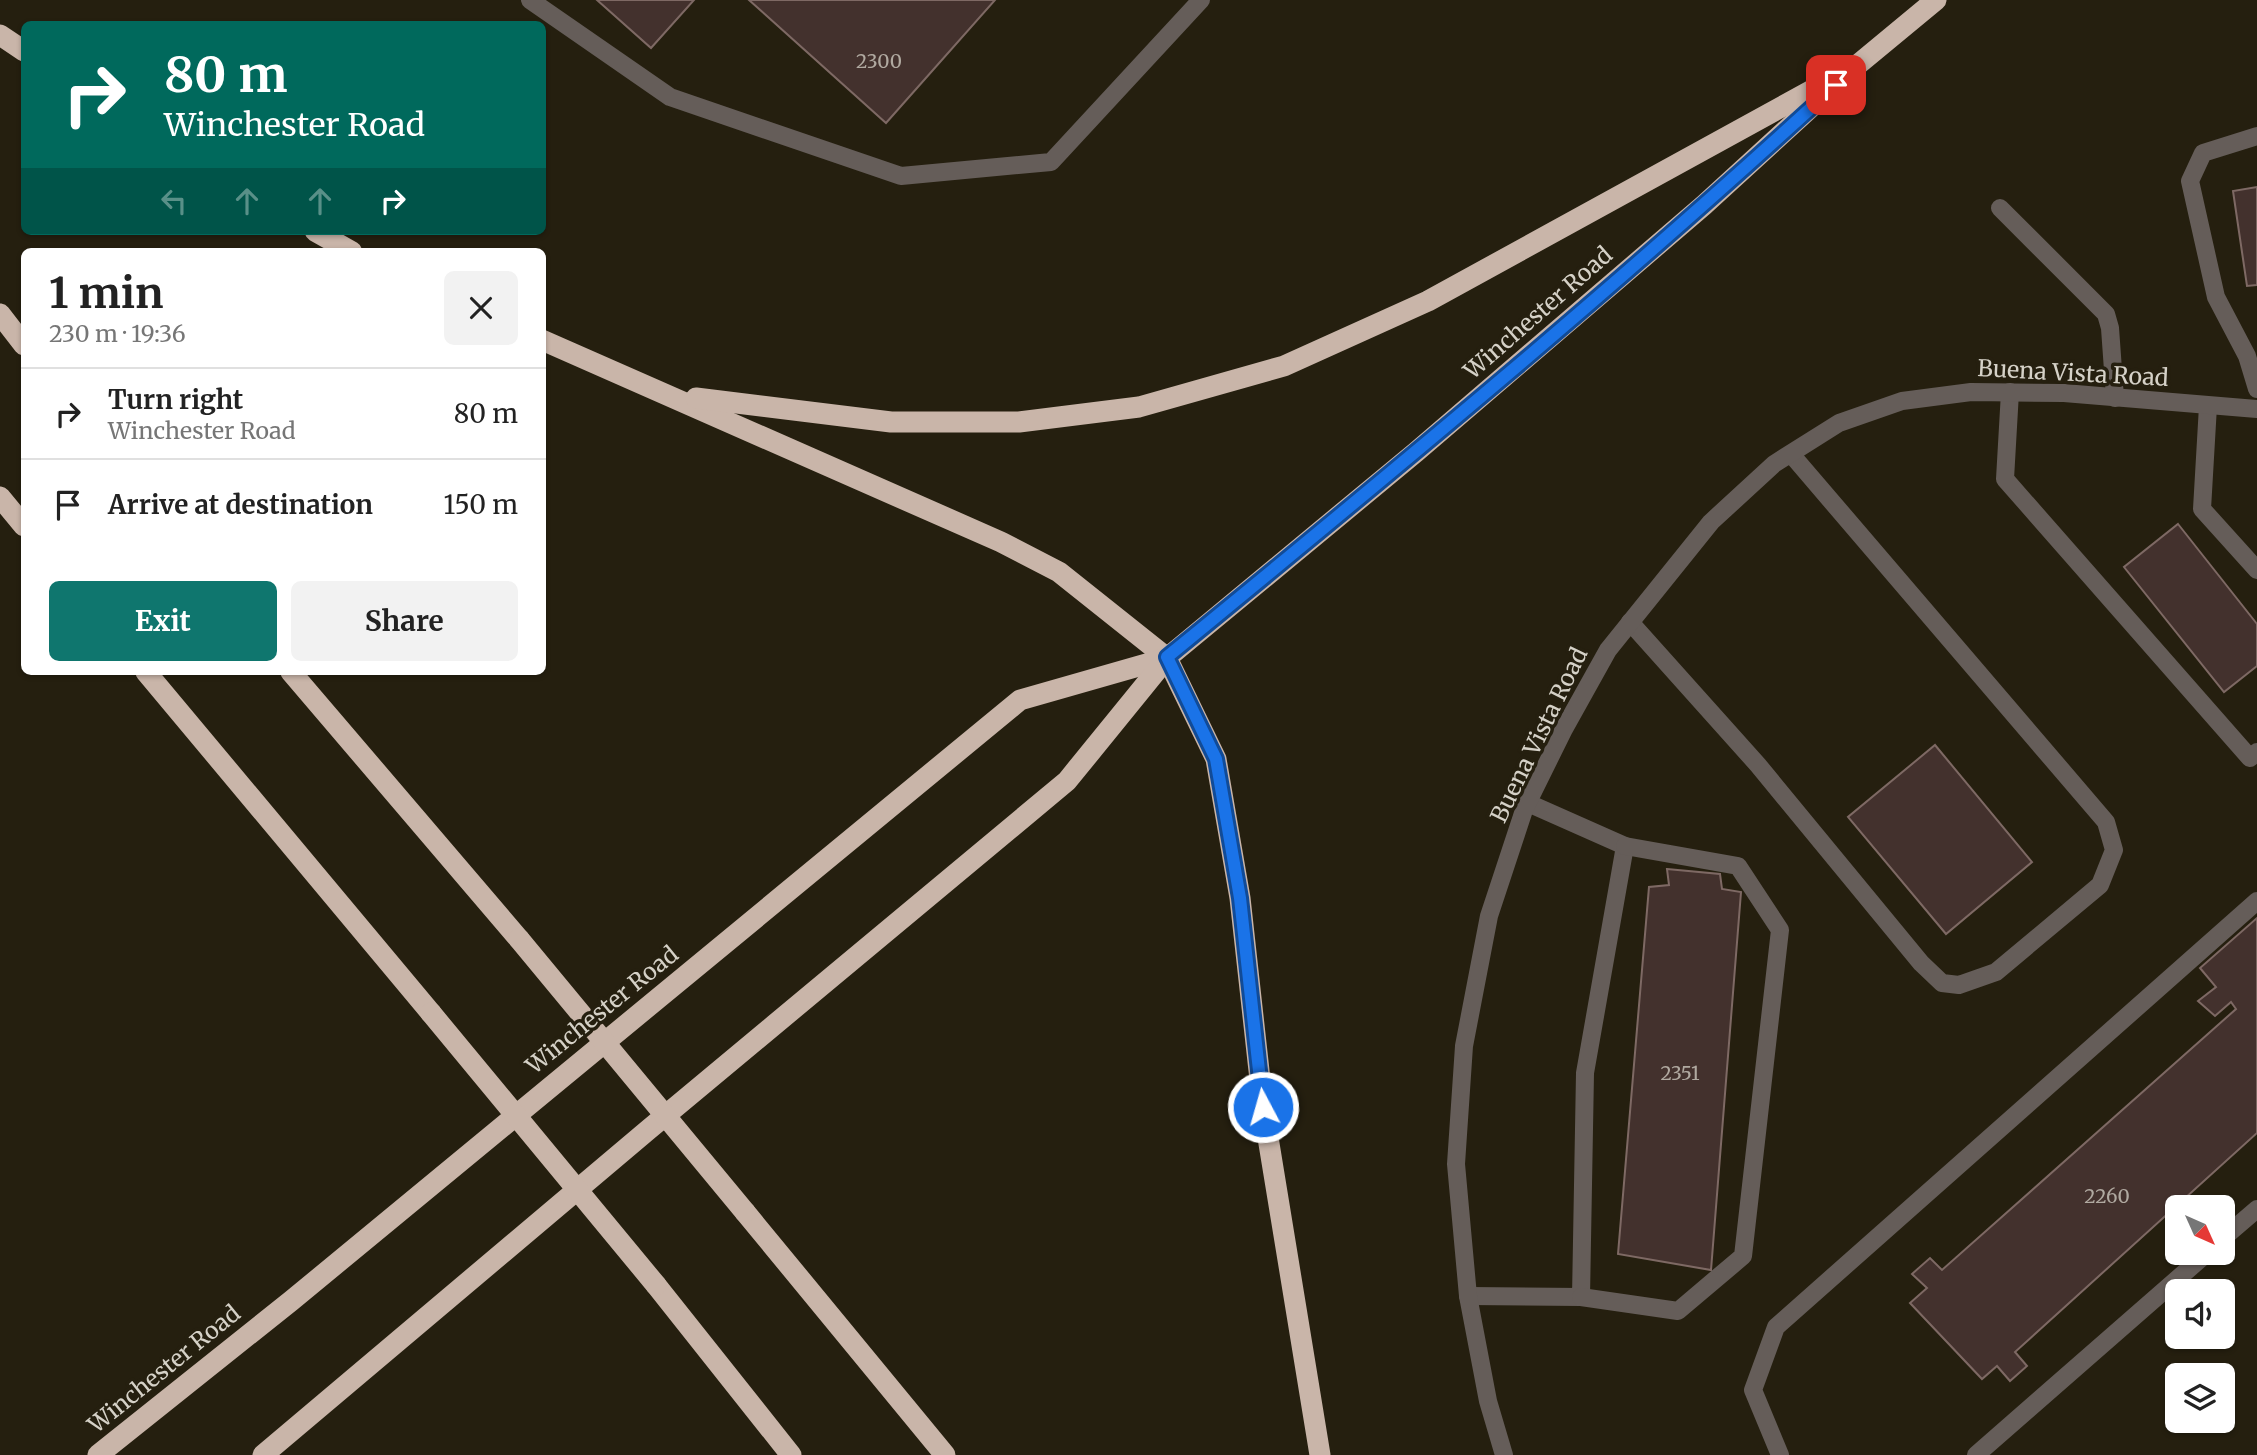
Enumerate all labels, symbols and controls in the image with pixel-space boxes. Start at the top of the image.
text: 80 m [164,44,287,105]
icon: right [49,49,140,140]
house number: 2300 [856,49,902,73]
pin [1806,55,1866,115]
icon: arrive [1817,66,1855,104]
text: Winchester Road [164,105,425,145]
icon: left [155,182,193,220]
icon: ahead [228,182,266,220]
icon: ahead [301,182,339,220]
icon: right [374,182,412,220]
street label: Winchester Road [1457,240,1618,386]
text: 1 min [49,267,163,319]
button: close [444,271,518,345]
text: 230 m · 19:36 [49,319,186,348]
street label: Buena Vista Road [1977,353,2169,392]
text: Turn right [108,383,243,416]
icon: right [49,395,87,433]
text: 80 m [454,397,518,430]
text: Winchester Road [108,416,296,445]
icon: arrive [49,486,87,524]
text: Arrive at destination [108,488,373,521]
text: 150 m [444,488,518,521]
button: Exit [49,581,277,661]
button: Share [291,581,518,661]
street label: Buena Vista Road [1484,642,1594,827]
street label: Winchester Road [519,939,684,1081]
house number: 2351 [1660,1061,1700,1085]
position arrow [1226,1070,1300,1144]
house number: 2260 [2084,1184,2130,1208]
north arrow [2165,1195,2235,1265]
map controls [2165,1195,2235,1433]
button: sound [2165,1279,2235,1349]
street label: Winchester Road [81,1298,246,1440]
button: layers [2165,1363,2235,1433]

